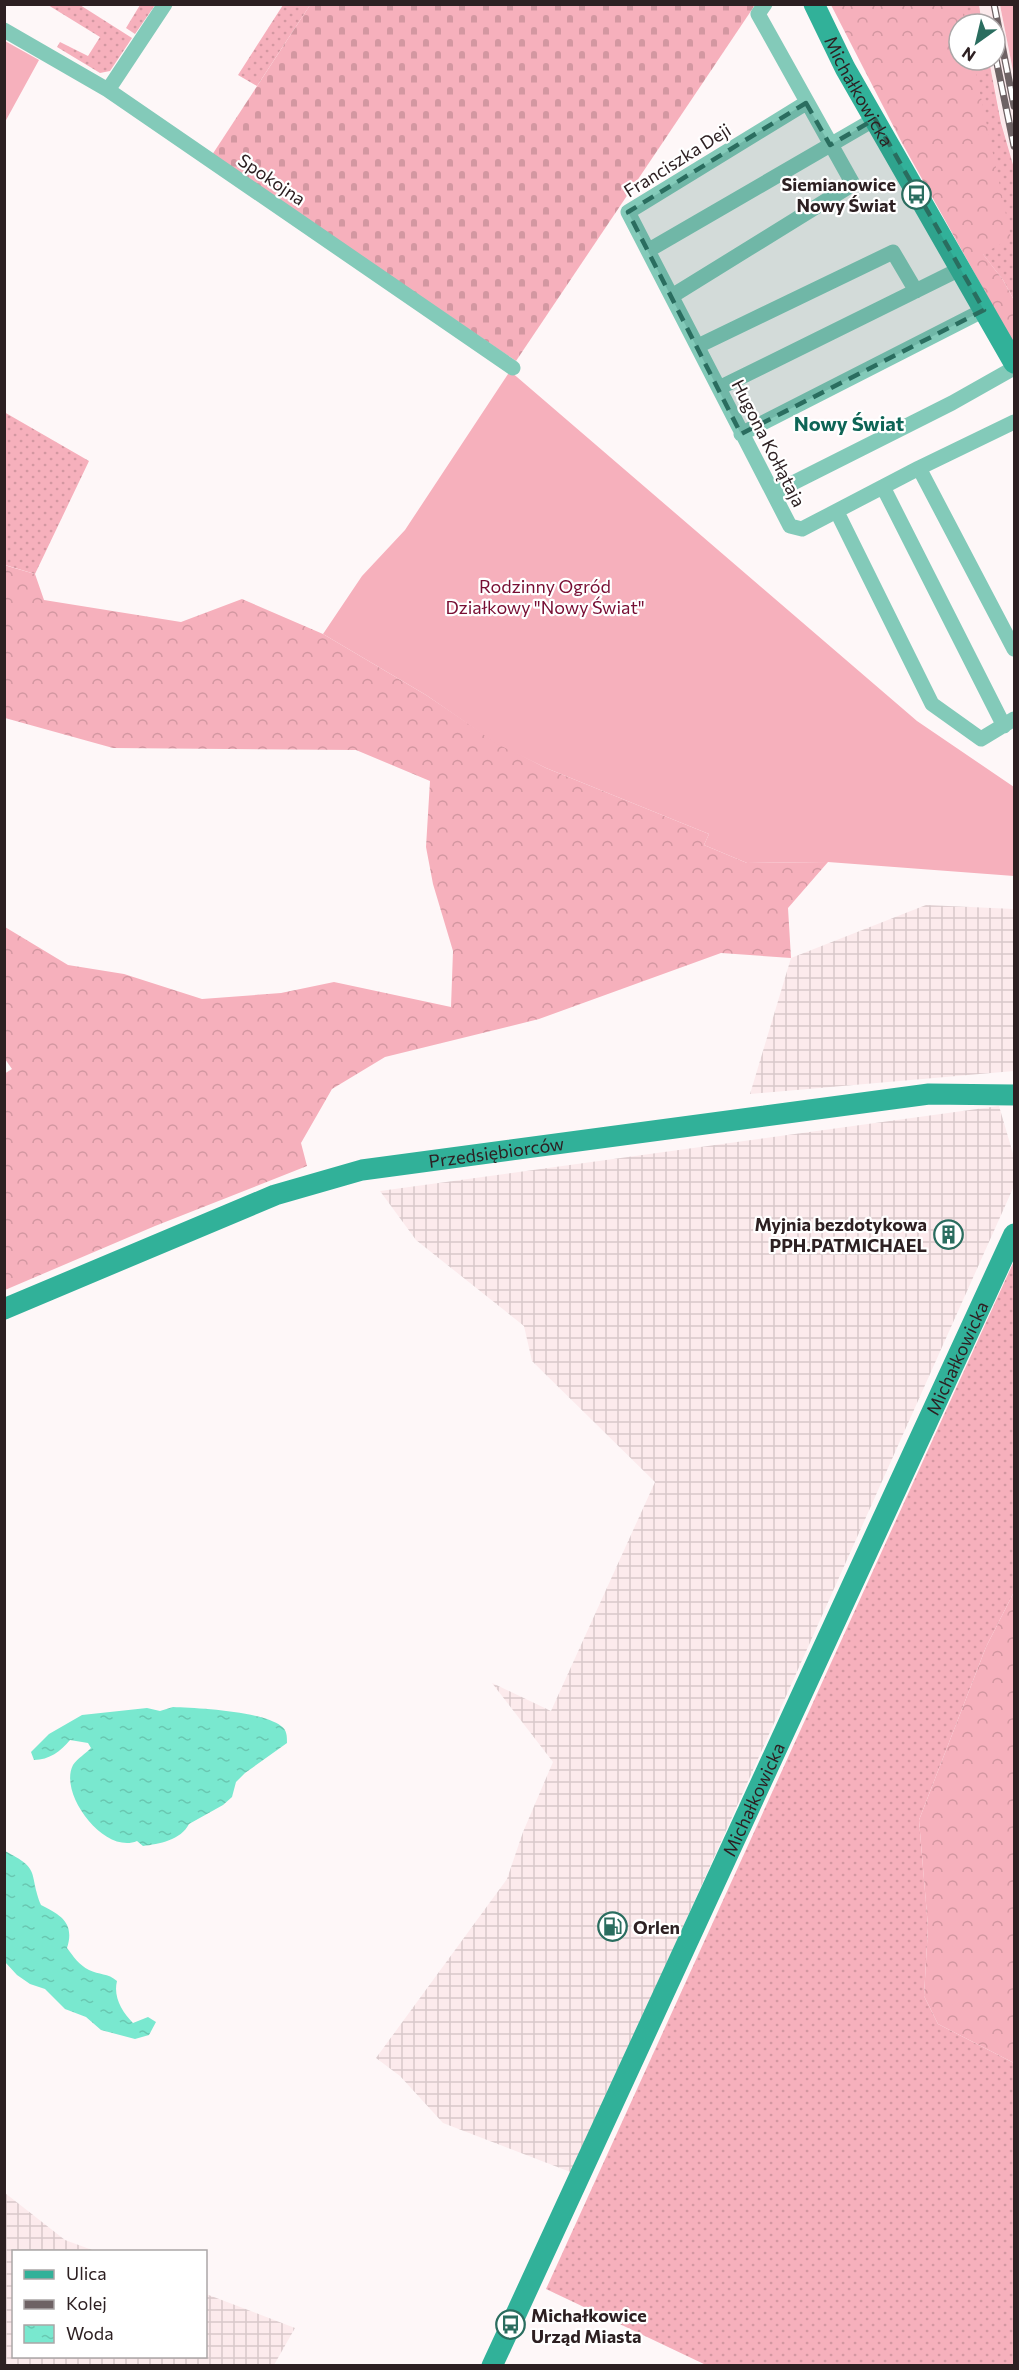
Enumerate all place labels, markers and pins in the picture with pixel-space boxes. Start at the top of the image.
place label: Siemianowice Nowy Świat [782,173,896,216]
bus stop icon: Siemianowice Nowy Świat [901,178,933,210]
place label: Myjnia bezdotykowa PPH.PATMICHAEL [754,1213,927,1256]
building icon: Myjnia bezdotykowa PPH.PATMICHAEL [932,1218,964,1250]
fuel station icon: Orlen [596,1911,628,1943]
place label: Orlen [633,1916,680,1938]
place label: Michałkowice Urząd Miasta [531,2304,647,2347]
bus stop icon: Michałkowice Urząd Miasta [494,2309,526,2341]

